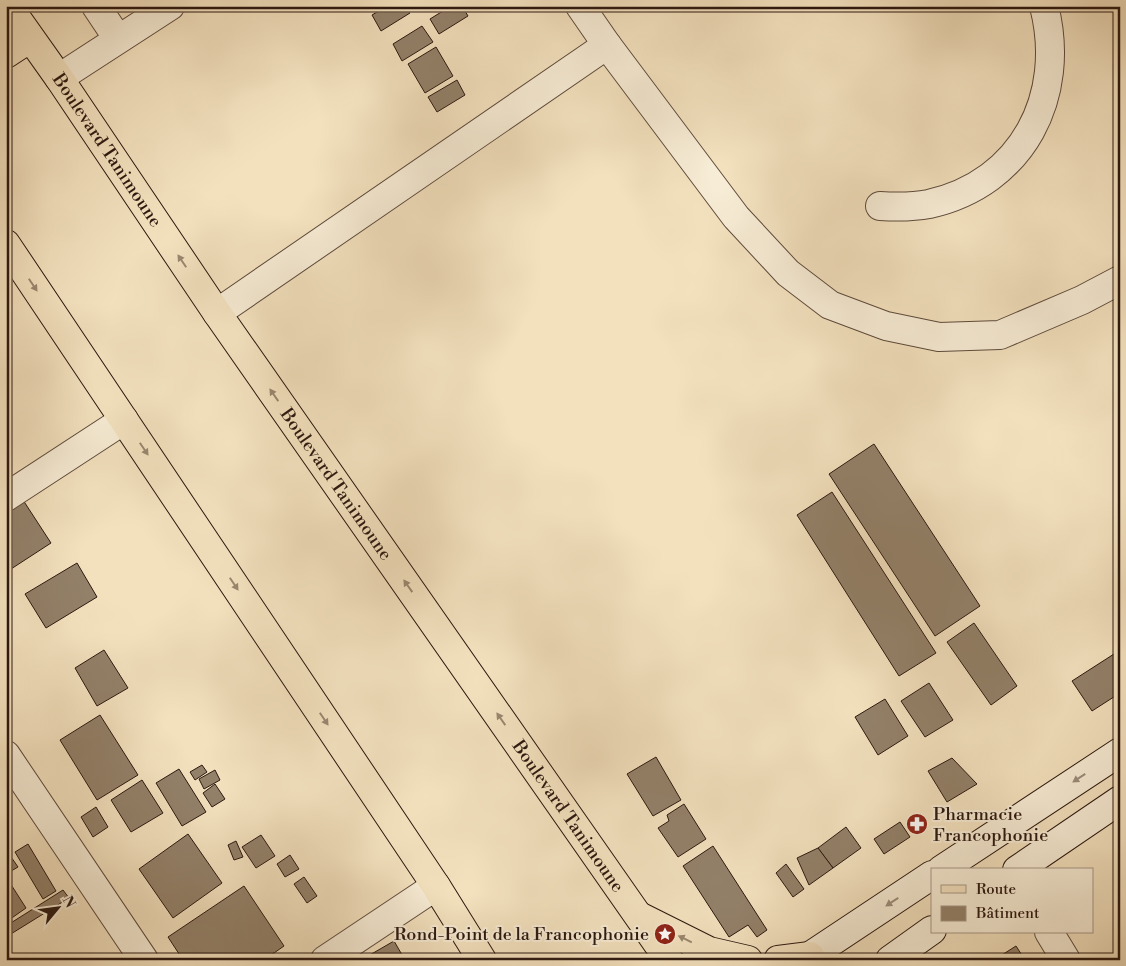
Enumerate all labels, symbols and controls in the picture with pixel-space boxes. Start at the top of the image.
street label: Boulevard Tanimoune [47,68,167,232]
one-way arrow [177,255,187,268]
one-way arrow [29,278,38,292]
one-way arrow [269,388,279,402]
street label: Boulevard Tanimoune [274,403,397,565]
one-way arrow [139,442,148,456]
one-way arrow [229,577,239,591]
one-way arrow [403,579,413,592]
one-way arrow [319,712,329,726]
one-way arrow [496,712,506,726]
street label: Boulevard Tanimoune [506,735,629,897]
one-way arrow [1072,774,1086,783]
place label: Pharmacie Francophonie [933,803,1048,847]
pharmacy icon: Pharmacie Francophonie [905,812,929,836]
legend [931,868,1094,934]
text: Route [976,880,1016,899]
north arrow [32,884,82,934]
text: N [58,893,79,911]
one-way arrow [885,897,898,907]
text: Bâtiment [975,904,1040,923]
place icon: Rond-Point de la Francophonie [653,922,677,946]
place label: Rond-Point de la Francophonie [394,923,649,946]
one-way arrow [678,935,693,944]

